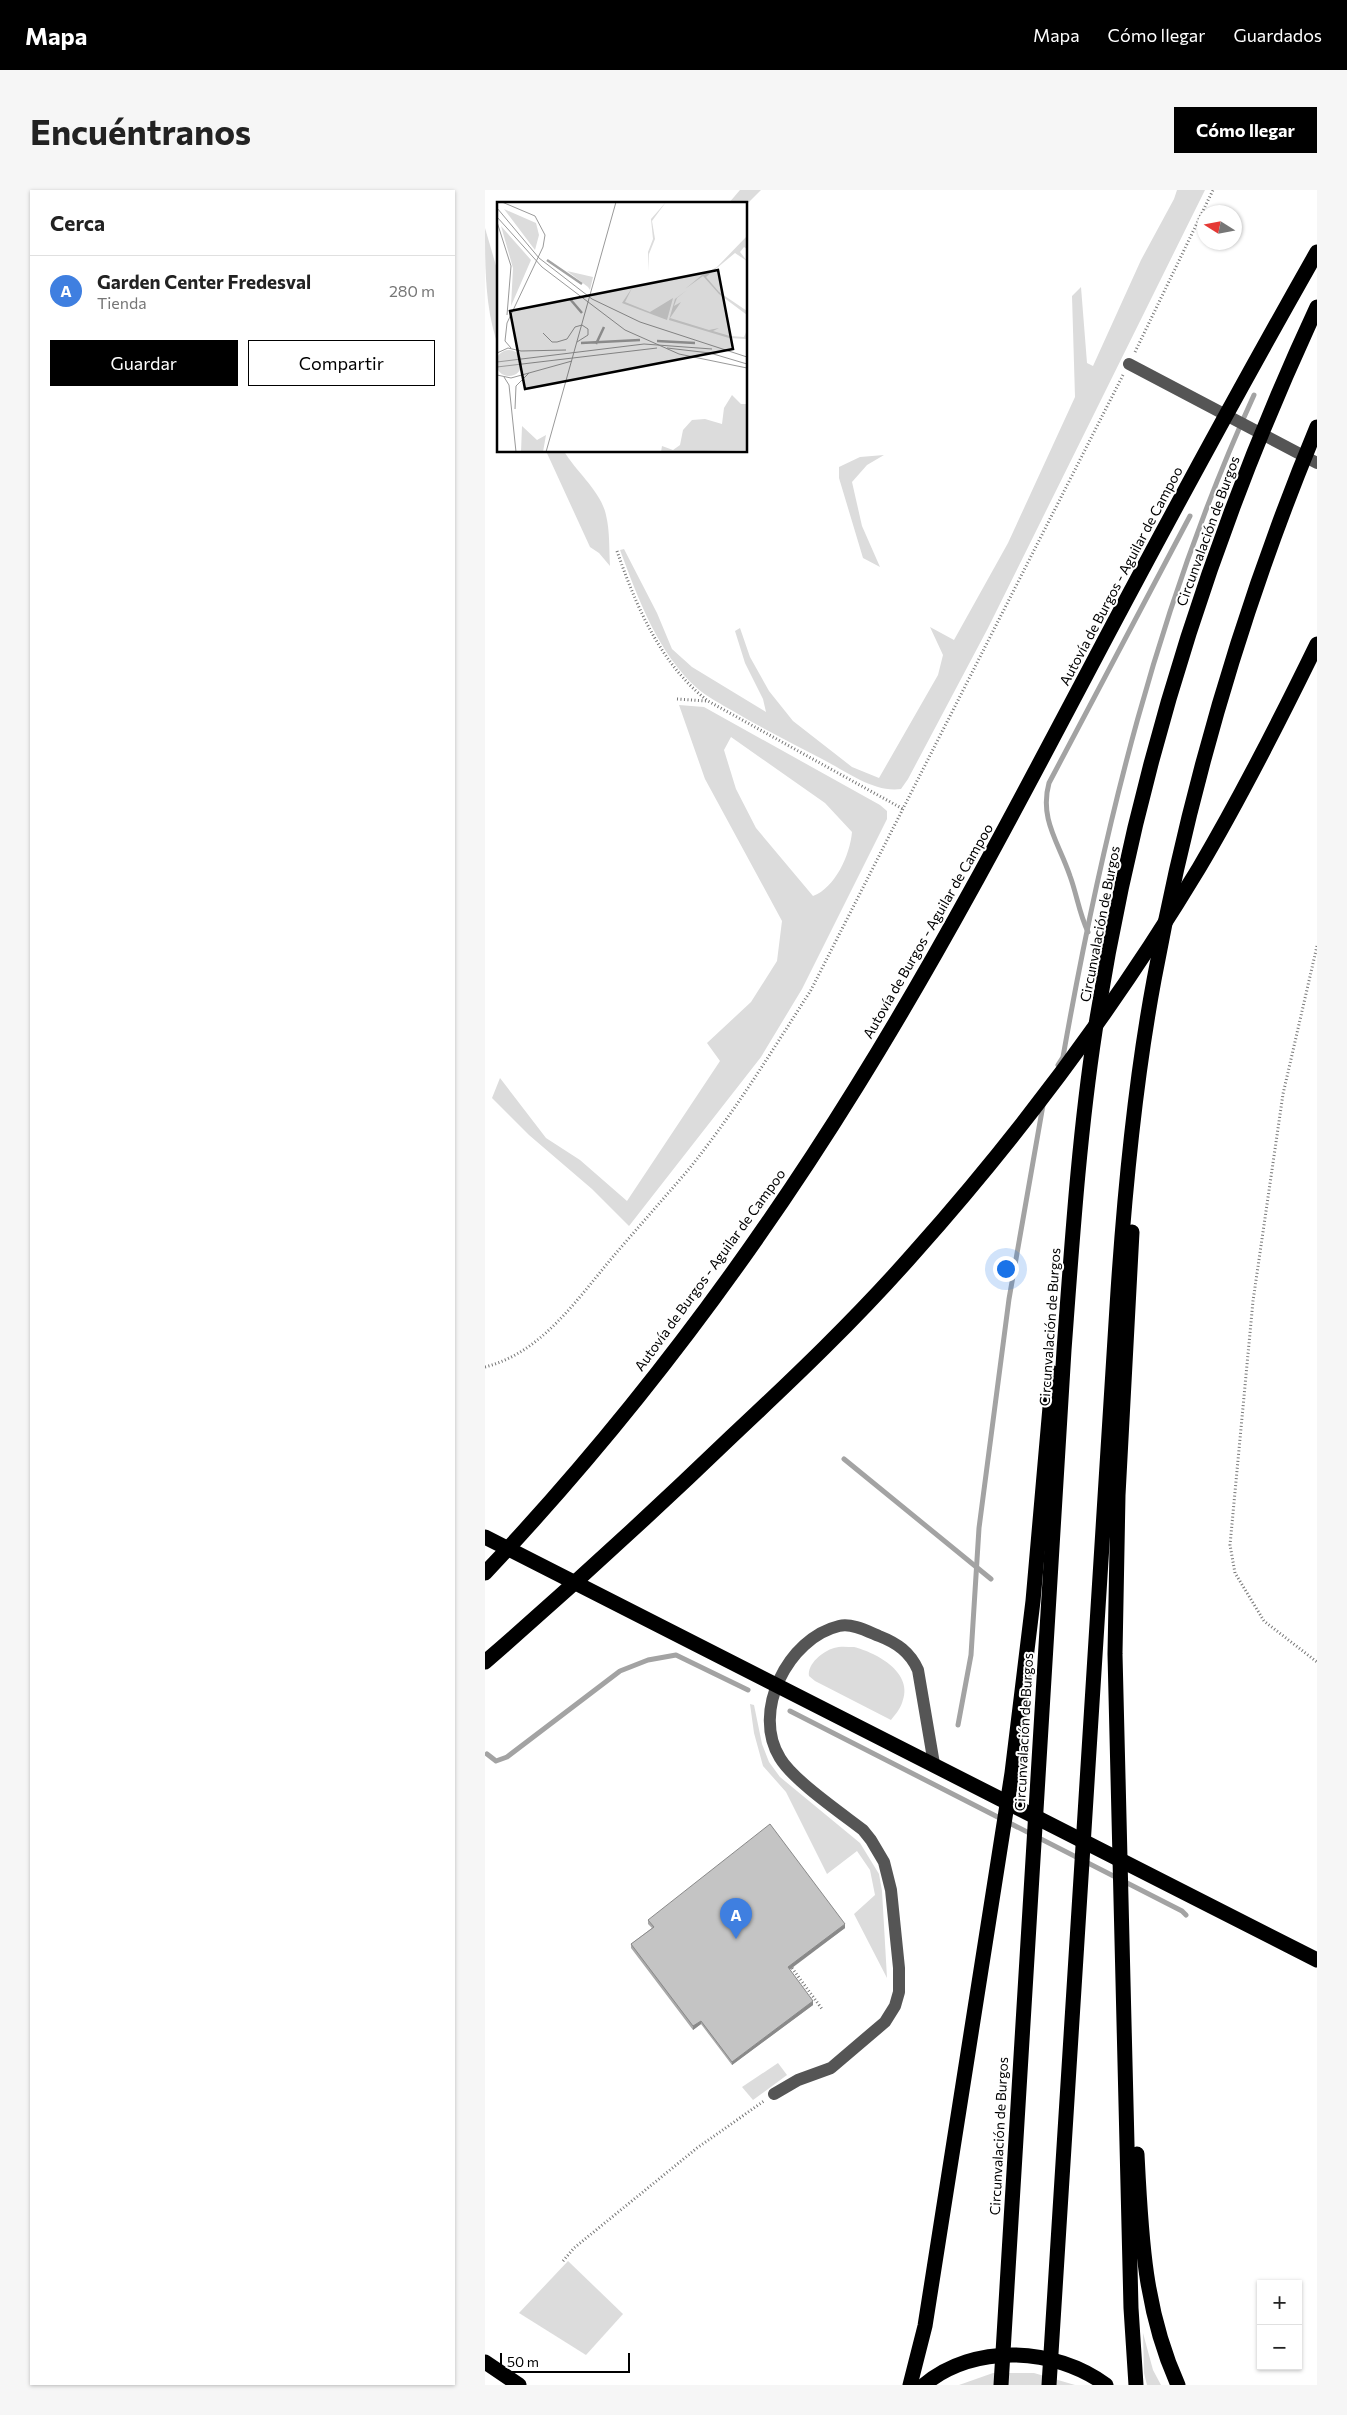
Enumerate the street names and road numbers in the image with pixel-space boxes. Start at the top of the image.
street label: Circunvalación de Burgos [1172,453,1243,608]
street label: Autovía de Burgos - Aguilar de Campoo [1055,463,1186,688]
street label: Autovía de Burgos - Aguilar de Campoo [859,820,996,1041]
street label: Circunvalación de Burgos [1076,844,1123,1003]
street label: Autovía de Burgos - Aguilar de Campoo [631,1165,789,1374]
street label: Circunvalación de Burgos [1035,1247,1064,1407]
street label: Circunvalación de Burgos [1011,1652,1036,1812]
street label: Circunvalación de Burgos [986,2056,1011,2216]

